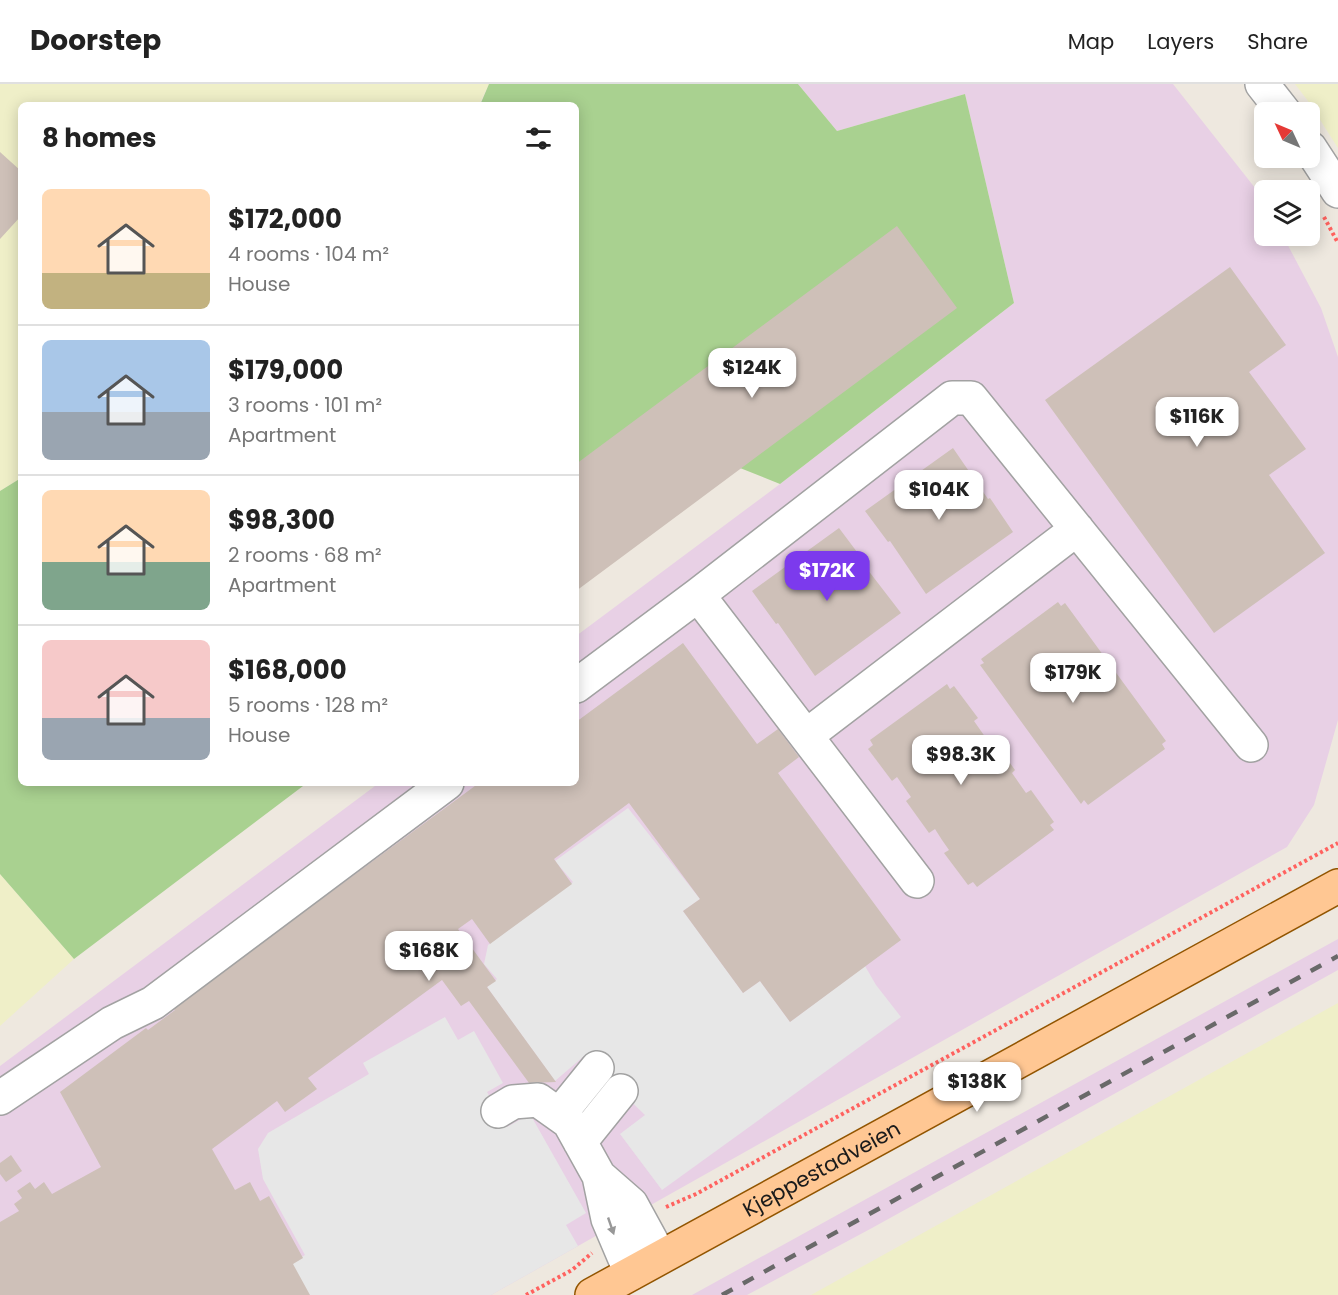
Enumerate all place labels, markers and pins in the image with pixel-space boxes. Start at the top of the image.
pin: $124K [710,348,794,399]
pin: $116K [1155,397,1239,448]
pin: $104K [897,470,981,521]
pin: $172K [785,551,869,602]
pin: $179K [1031,653,1115,704]
pin: $98.3K [912,735,1010,786]
pin: $168K [387,931,471,982]
pin: $138K [935,1062,1019,1113]

